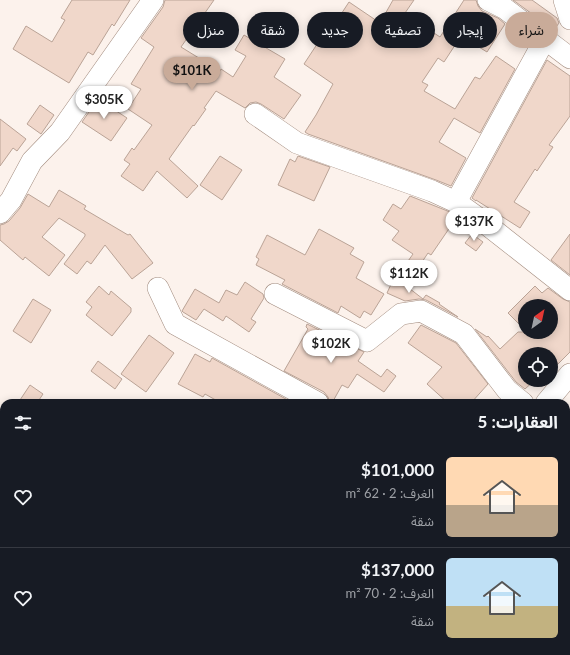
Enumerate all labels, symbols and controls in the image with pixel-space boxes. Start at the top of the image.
chip: منزل [183,12,239,48]
chip: شقة [247,12,299,48]
chip: جديد [307,12,363,48]
chip: تصفية [371,12,435,48]
chip: إيجار [443,12,497,48]
chip: شراء [505,12,558,48]
pin: $101K [164,57,220,91]
text: $101K [172,62,212,78]
pin: $305K [76,86,132,120]
text: $305K [84,91,124,107]
pin: $137K [446,208,502,242]
text: $137K [454,213,494,229]
pin: $112K [381,260,437,294]
text: $112K [389,265,429,281]
north arrow [518,299,558,339]
map controls [518,299,558,387]
pin: $102K [303,330,359,364]
text: $102K [311,335,351,351]
button: locate [518,347,558,387]
text: العقارات: 5 [478,411,558,432]
icon: filters [12,412,34,434]
text: $101,000 [361,459,434,480]
icon: home [478,473,526,521]
text: الغرف: 2 · 62 m² [346,485,434,501]
icon: heart [12,486,34,508]
text: شقة [411,513,434,529]
text: $137,000 [361,559,434,580]
icon: home [478,574,526,622]
text: الغرف: 2 · 70 m² [346,585,434,601]
icon: heart [12,587,34,609]
text: شقة [411,613,434,629]

